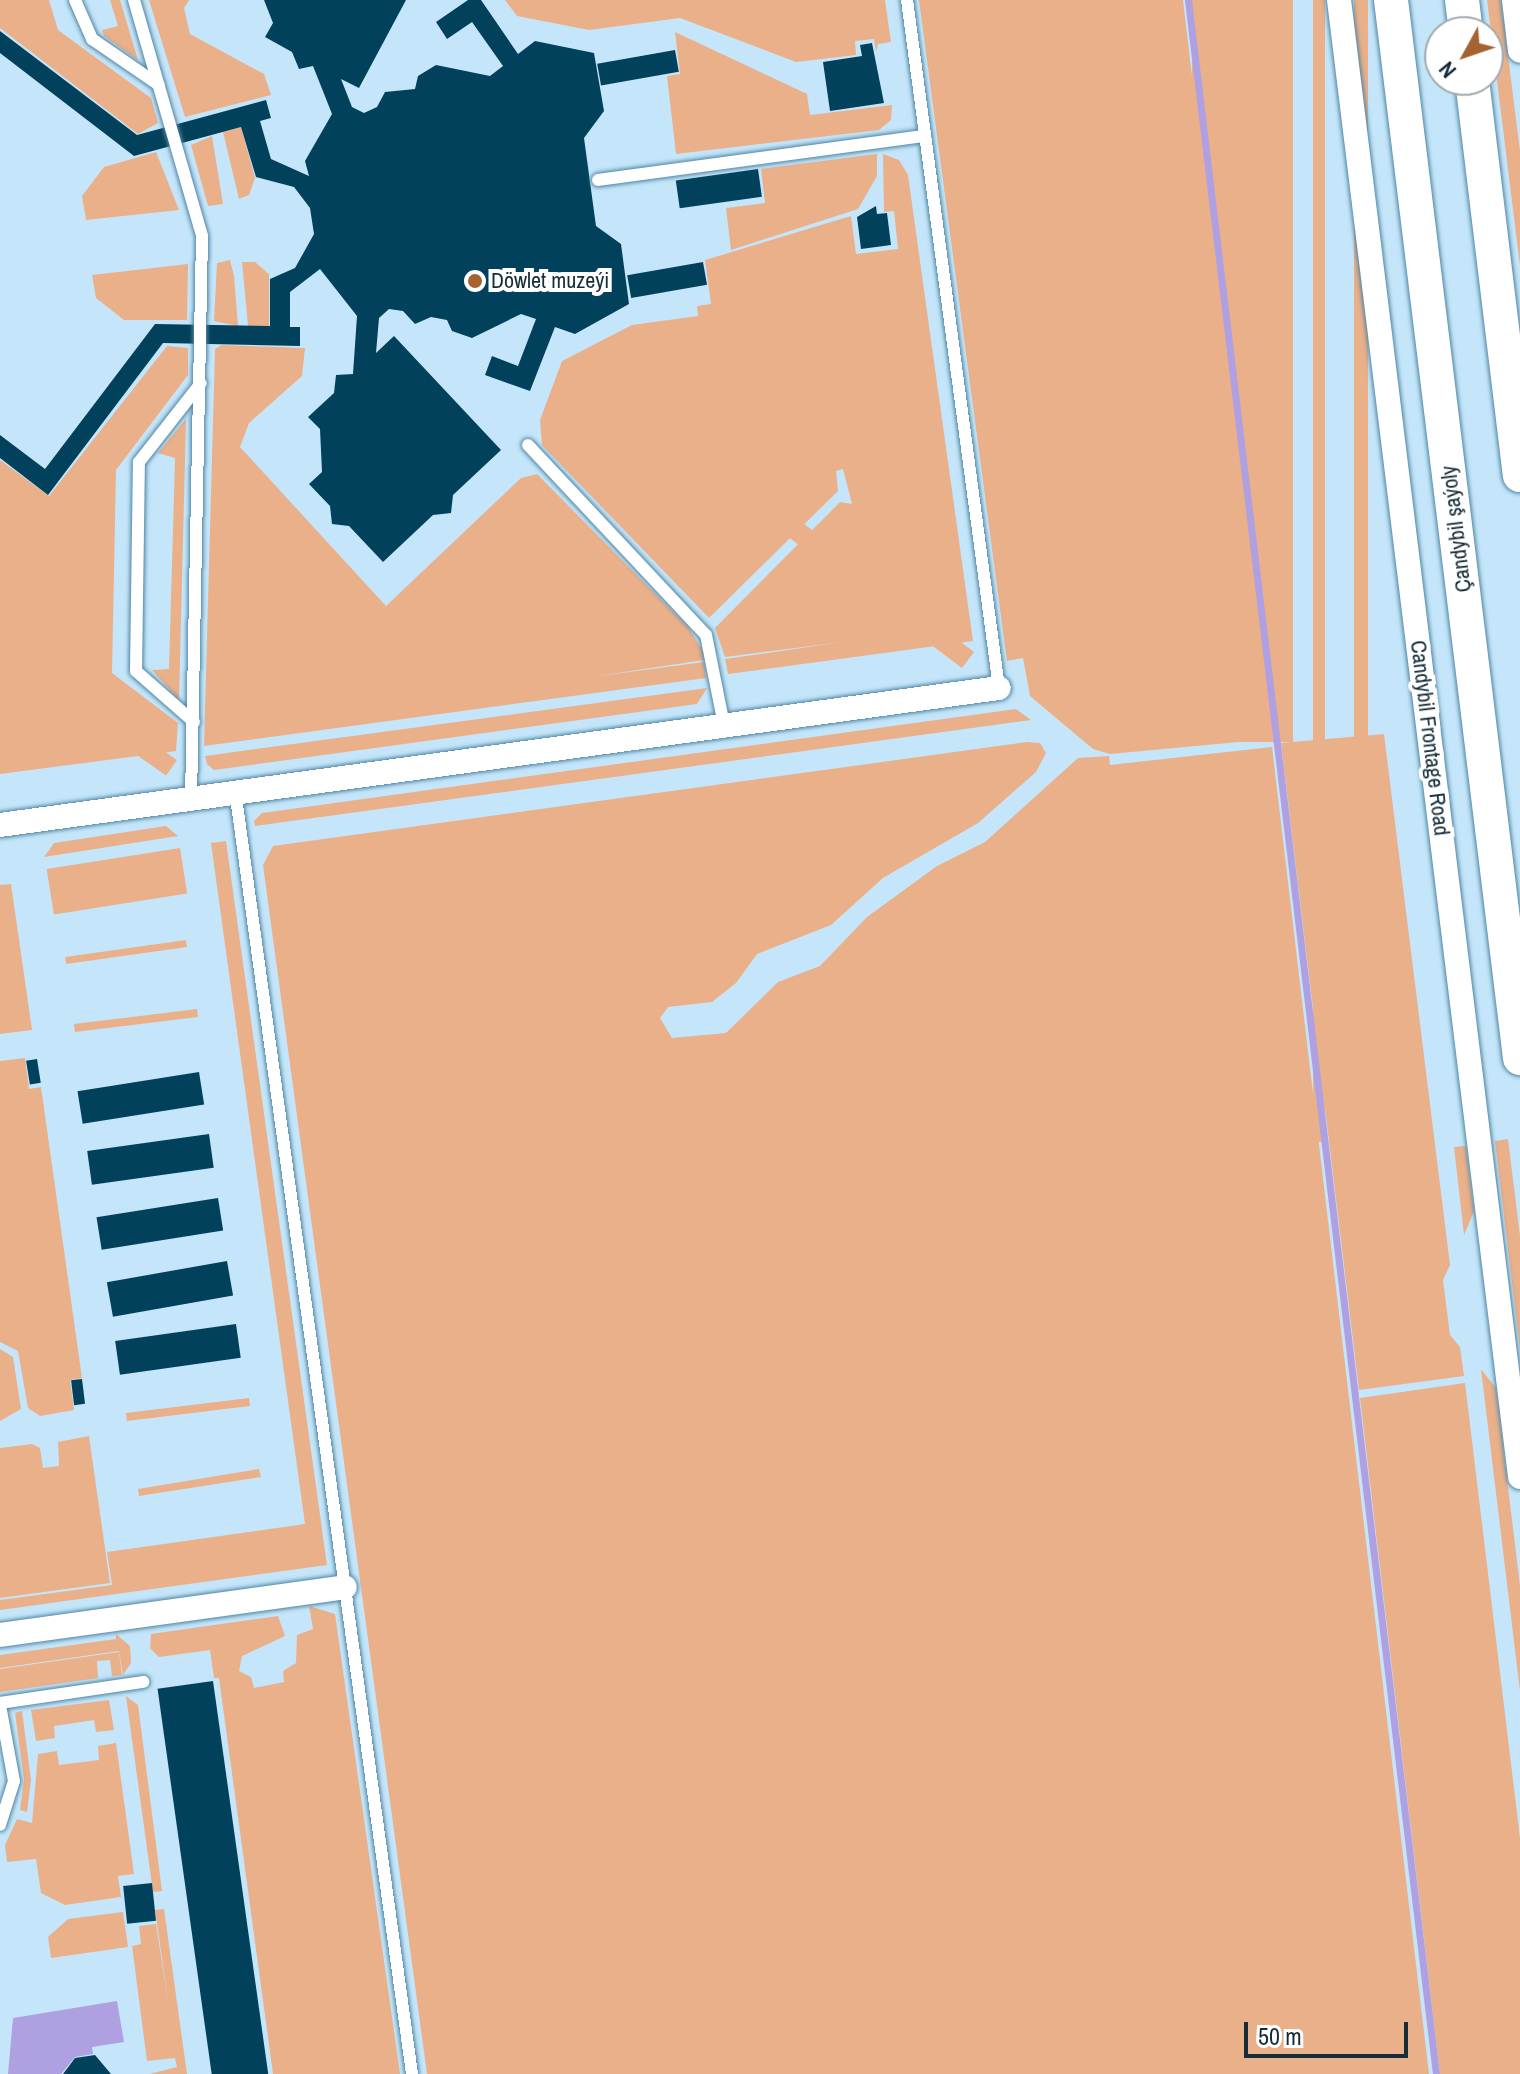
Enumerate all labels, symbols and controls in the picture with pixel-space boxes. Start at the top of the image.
north arrow [1424,16,1504,96]
text: N [1431,56,1463,85]
place label: Döwlet muzeýi [491,268,609,294]
marker: Döwlet muzeýi [466,272,484,290]
street label: Çandybil şaýoly [1435,464,1477,594]
street label: Candybil Frontage Road [1405,639,1455,837]
scale bar [1248,2006,1412,2056]
text: 50 m [1258,2020,1302,2052]

